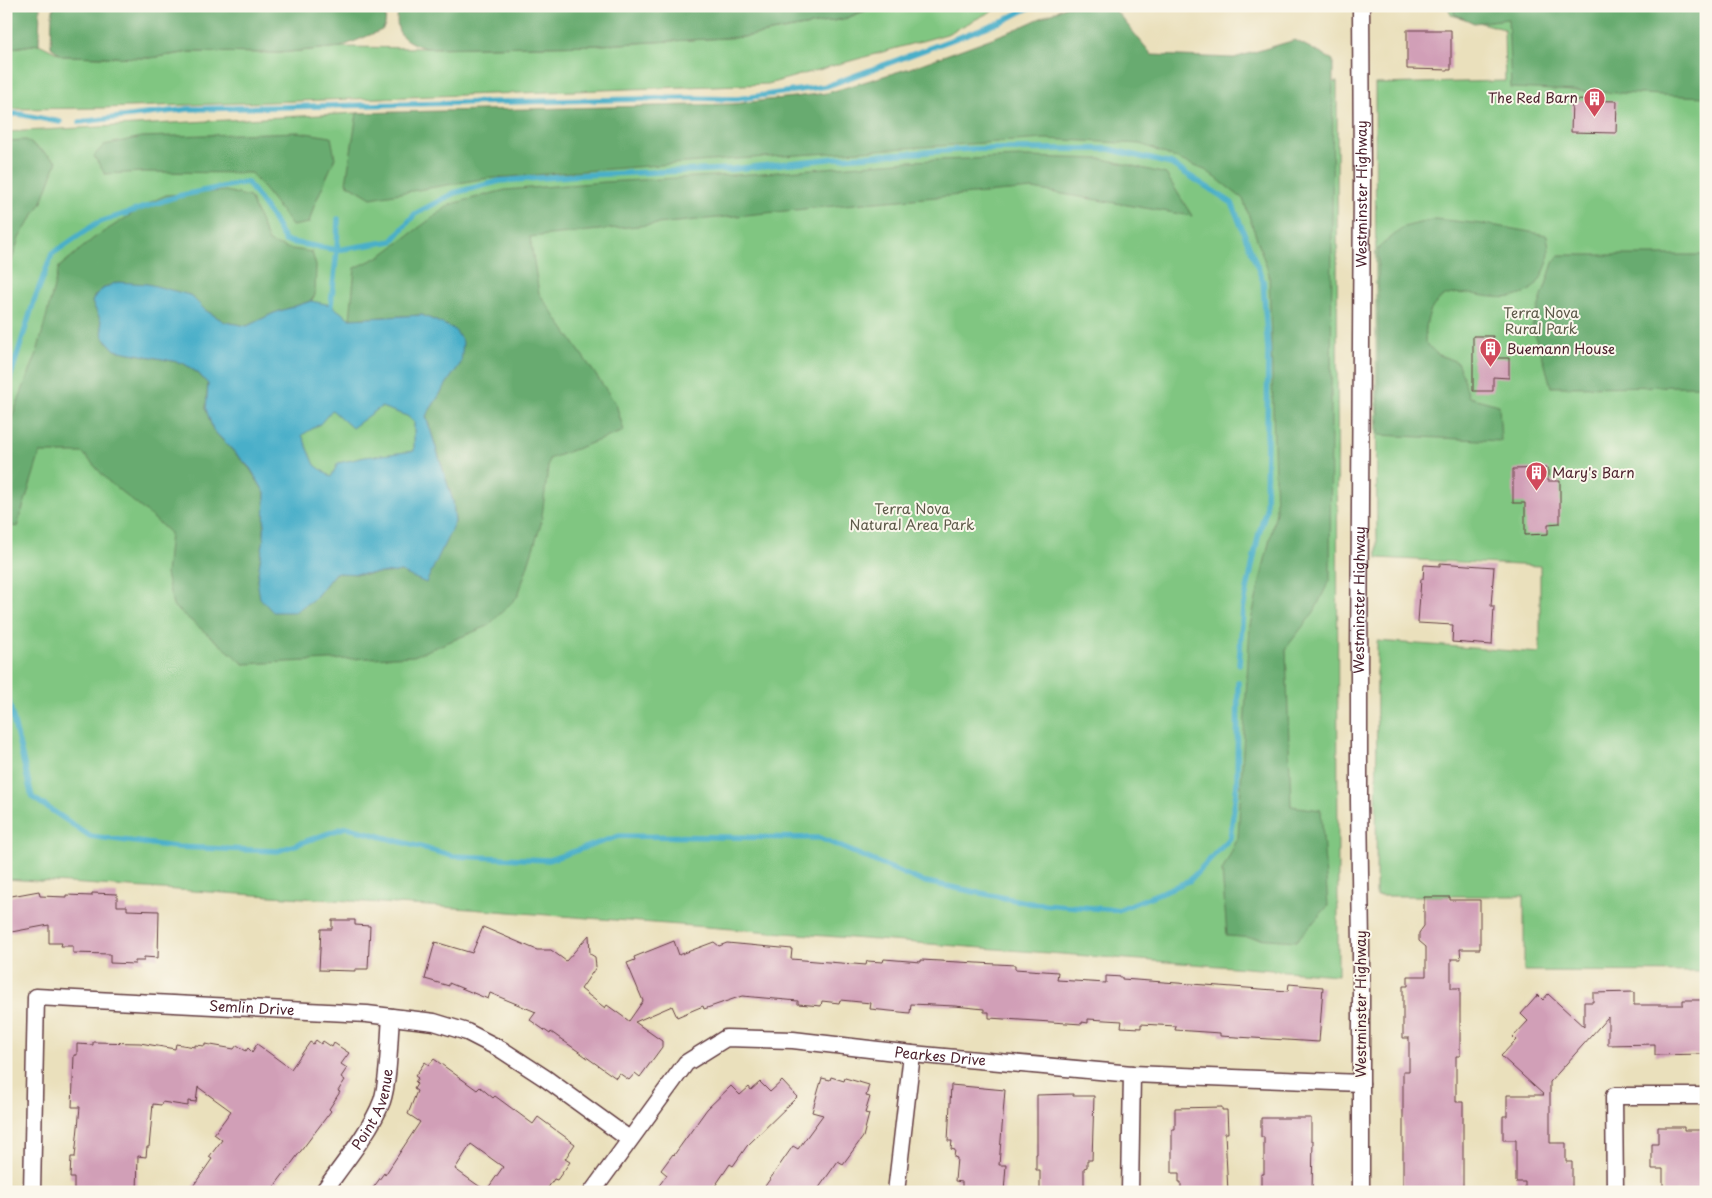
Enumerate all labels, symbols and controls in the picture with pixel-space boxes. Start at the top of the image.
building icon: The Red Barn [1582,86,1606,117]
place label: The Red Barn [1488,87,1578,108]
street label: Westminster Highway [1350,120,1372,268]
park label: Terra Nova Rural Park [1503,302,1579,339]
building icon: Buemann House [1479,337,1503,368]
place label: Buemann House [1507,338,1615,359]
building icon: Mary's Barn [1524,461,1548,492]
place label: Mary's Barn [1552,462,1635,483]
park label: Terra Nova Natural Area Park [850,498,975,535]
street label: Westminster Highway [1348,526,1370,674]
street label: Westminster Highway [1350,930,1371,1078]
street label: Semlin Drive [208,995,295,1020]
street label: Pearkes Drive [893,1041,987,1071]
street label: Point Avenue [346,1067,398,1154]

